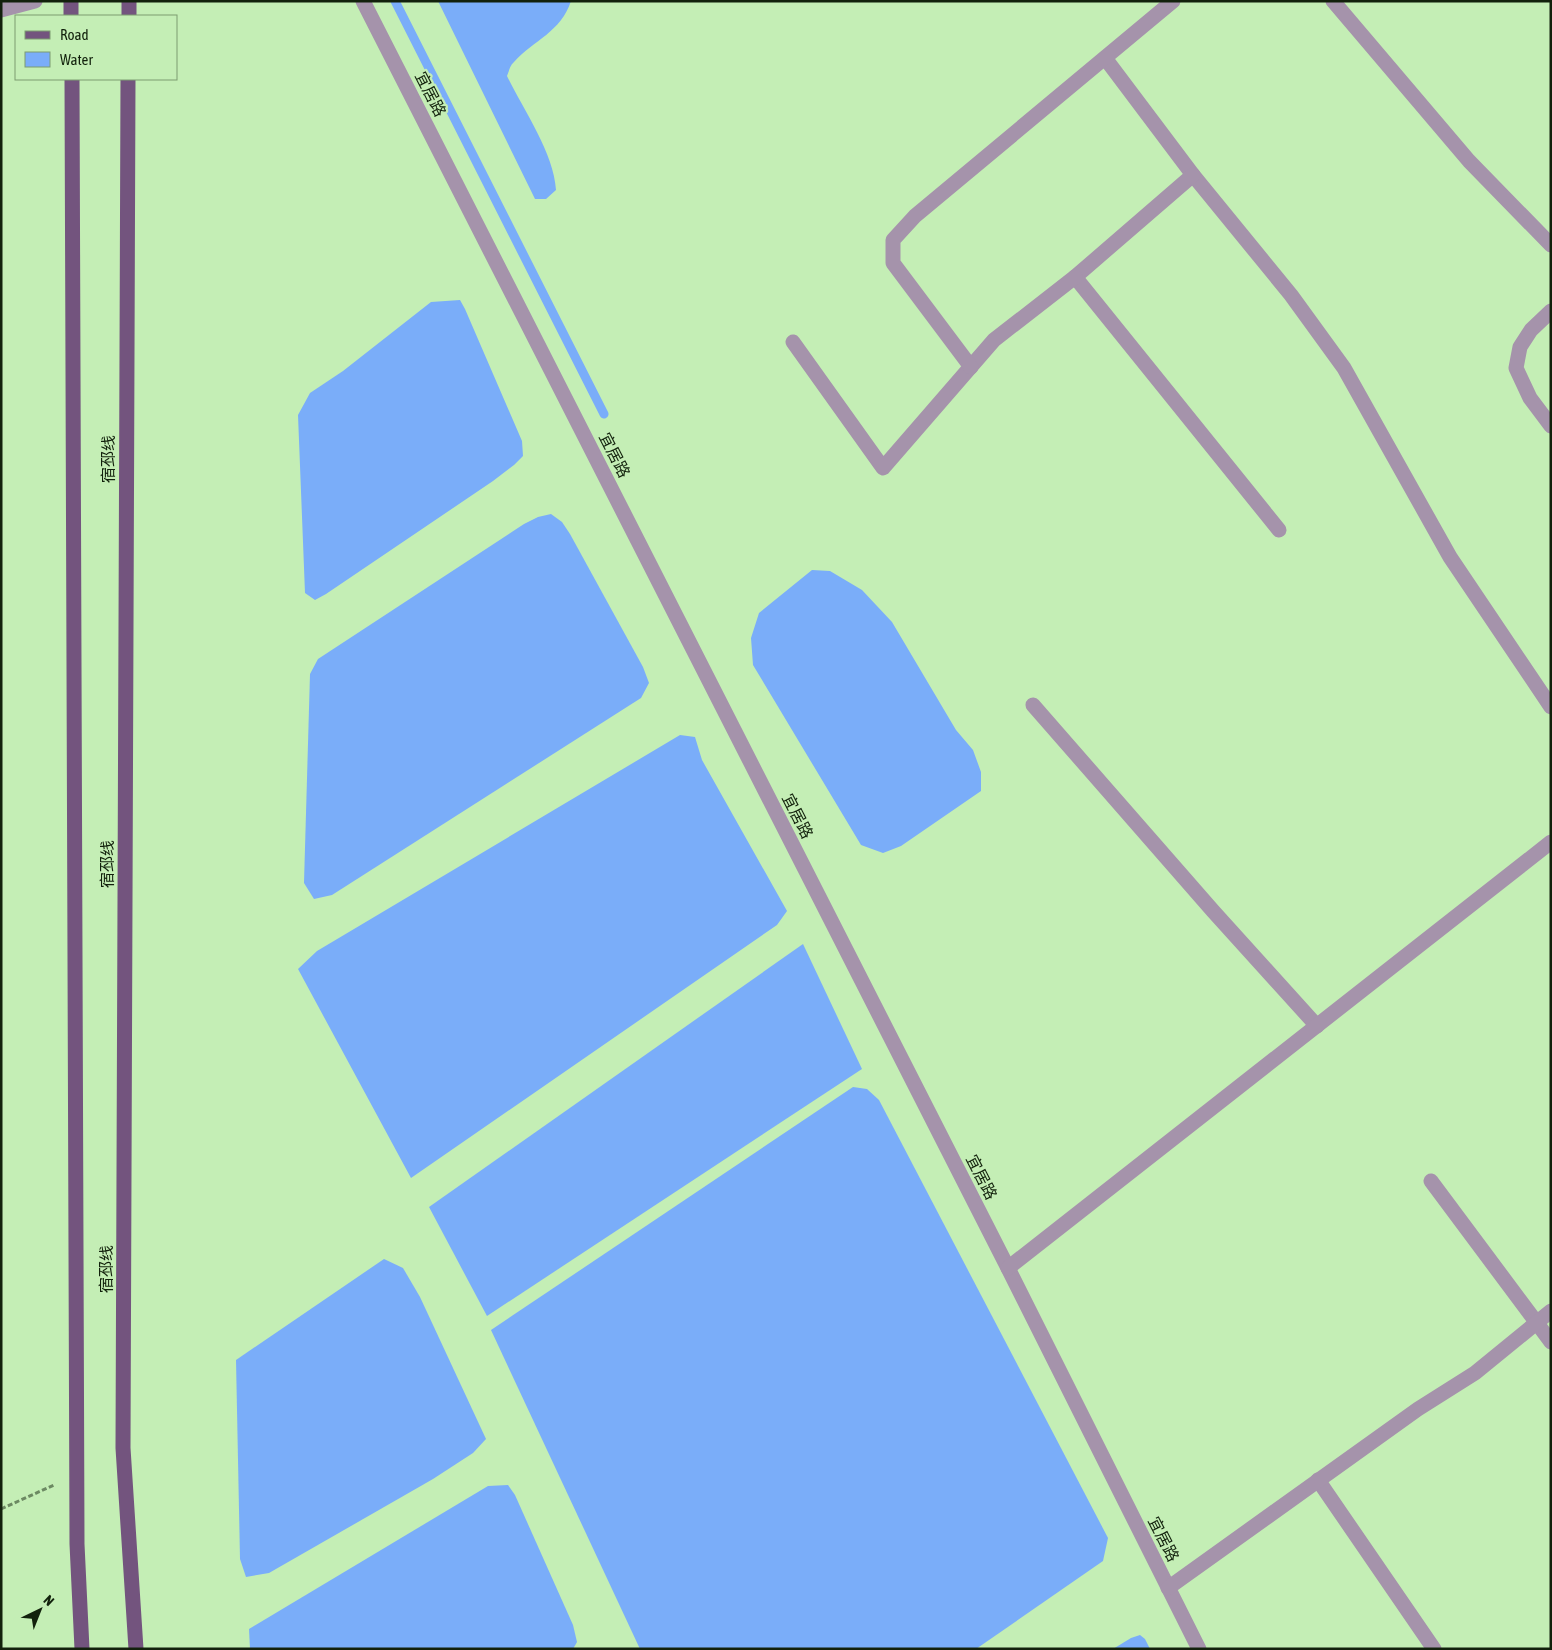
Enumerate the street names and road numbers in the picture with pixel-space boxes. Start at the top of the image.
street label: 宜居路 [412,69,450,119]
street label: 宜居路 [596,430,634,480]
street label: 宿邳线 [99,435,117,483]
street label: 宜居路 [779,791,817,841]
street label: 宿邳线 [98,840,116,888]
street label: 宜居路 [963,1152,1001,1202]
street label: 宿邳线 [97,1245,115,1293]
street label: 宜居路 [1145,1514,1183,1564]

